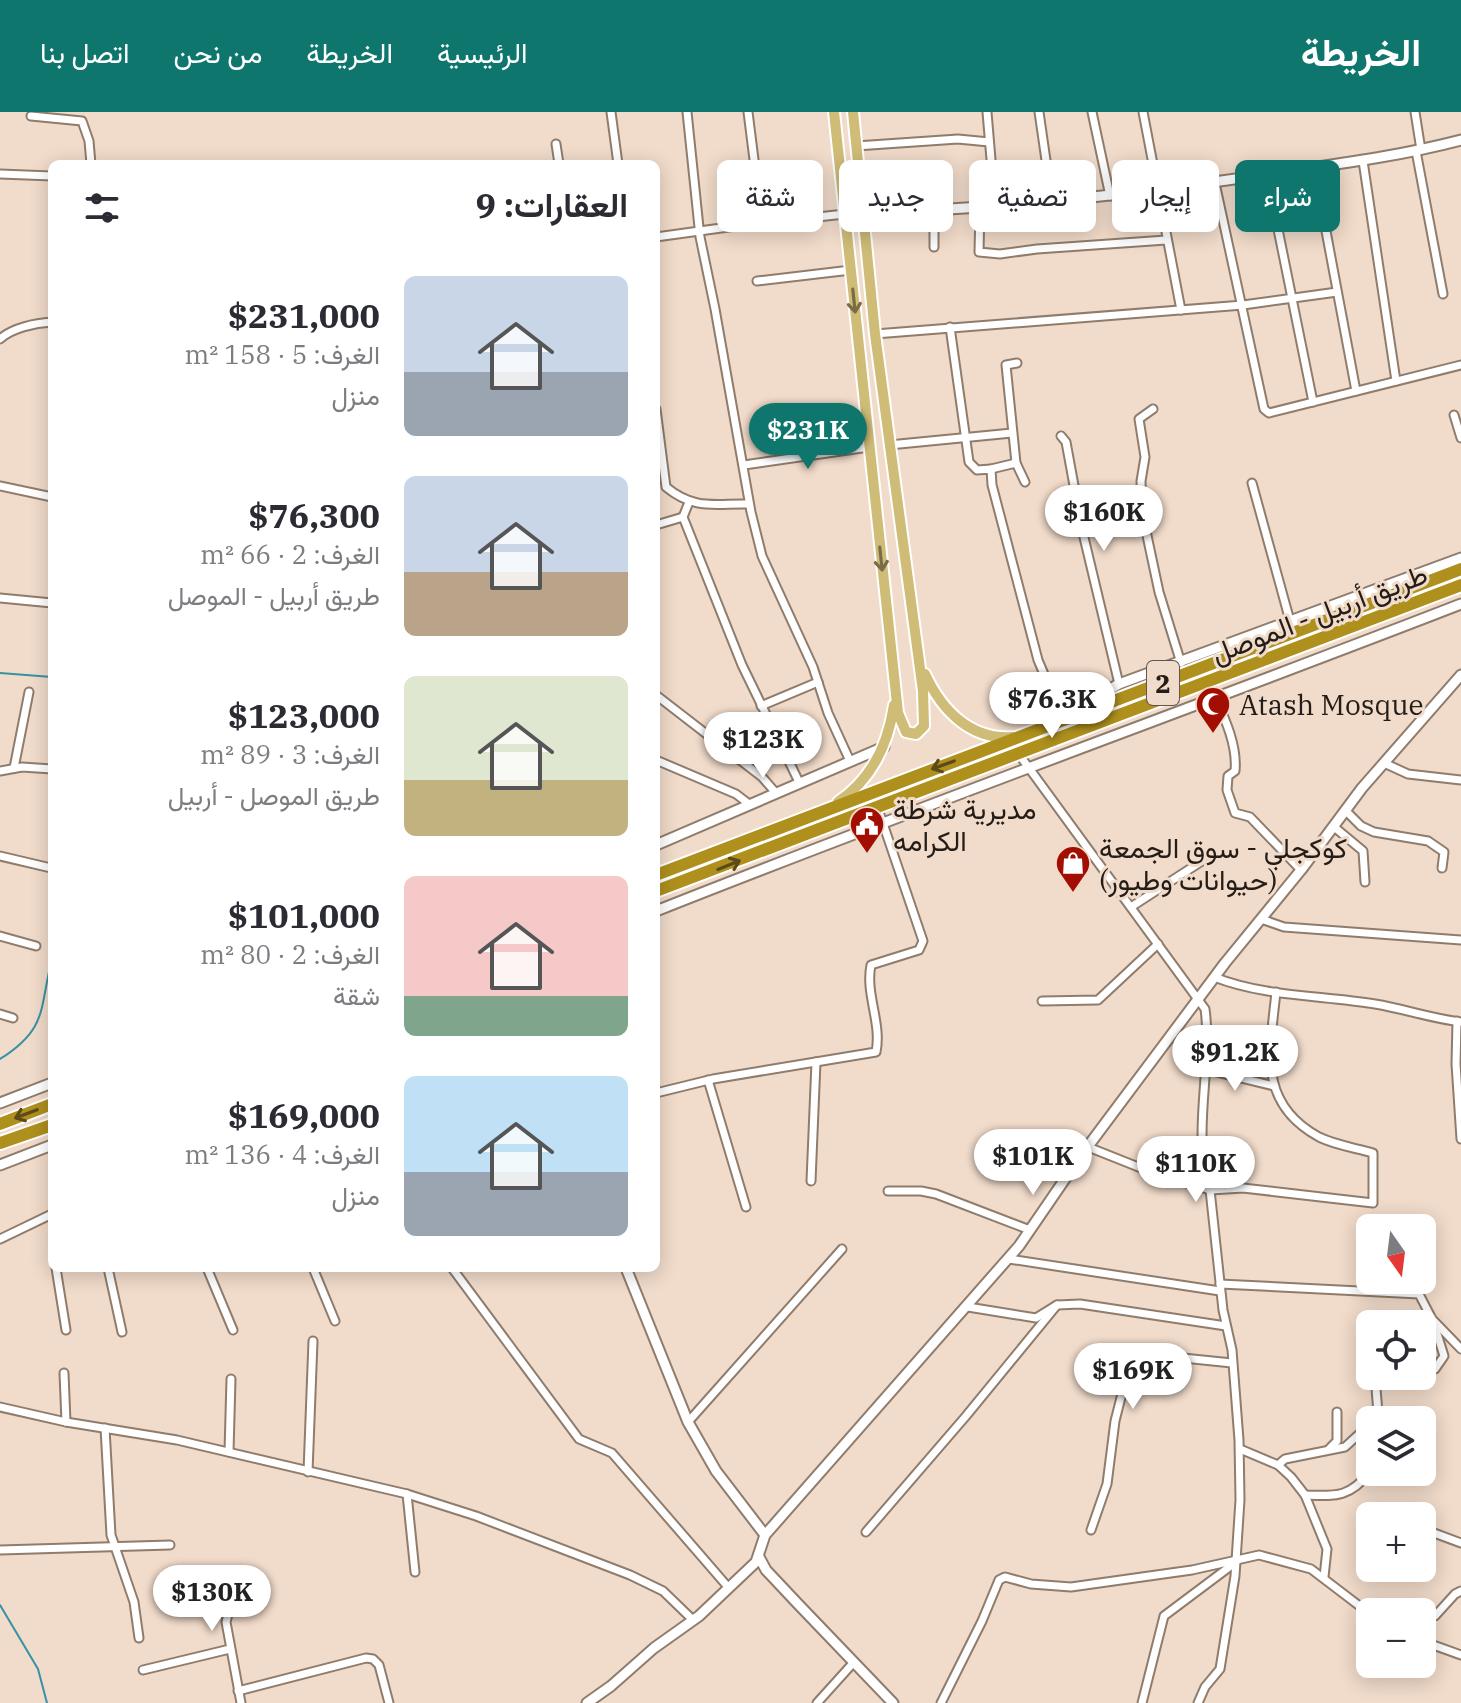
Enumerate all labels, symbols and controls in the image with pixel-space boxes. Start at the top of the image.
text: الخريطة [1301,27,1421,76]
text: اتصل بنا [40,34,129,71]
text: من نحن [173,34,262,71]
text: الخريطة [306,34,393,71]
text: الرئيسية [437,34,527,71]
chip: شقة [717,160,823,232]
chip: جديد [839,160,953,232]
chip: تصفية [969,160,1096,232]
chip: إيجار [1112,160,1219,232]
chip: شراء [1235,160,1340,232]
text: العقارات: 9 [475,182,628,226]
icon: filters [80,186,124,230]
one-way arrow [847,287,862,314]
text: $231,000 [228,293,380,337]
icon: home [468,308,564,404]
text: الغرف: 5 · 158 m² [185,337,380,371]
text: منزل [331,378,380,412]
pin: $231K [752,403,864,471]
text: $231K [767,412,849,446]
pin: $160K [1048,485,1160,553]
text: $76,300 [248,493,380,537]
text: $160K [1063,494,1145,528]
icon: home [468,508,564,604]
text: الغرف: 2 · 66 m² [200,537,380,571]
one-way arrow [873,546,888,572]
street label: طريق أربيل - الموصل [1206,555,1432,671]
text: طريق أربيل - الموصل [168,578,380,612]
road number: 2 [1147,661,1179,705]
pin: $76.3K [987,672,1117,740]
text: $76.3K [1007,681,1097,715]
mosque icon: Atash Mosque [1194,685,1232,735]
place label: Atash Mosque [1239,686,1424,723]
text: $123,000 [228,693,380,737]
icon: home [468,708,564,804]
pin: $123K [707,712,819,780]
text: $123K [722,721,804,755]
text: الغرف: 3 · 89 m² [200,737,380,771]
one-way arrow [931,759,956,773]
text: طريق الموصل - أربيل [168,778,380,812]
place label: مديرية شرطة الكرامه [893,790,1037,859]
public building icon: مديرية شرطة الكرامه [848,805,886,855]
place label: كوكجلي - سوق الجمعة (حيوانات وطيور) [1099,829,1347,898]
shop icon: كوكجلي - سوق الجمعة (حيوانات وطيور) [1054,844,1092,894]
one-way arrow [716,856,741,871]
text: $101,000 [228,893,380,937]
icon: home [468,908,564,1004]
text: الغرف: 2 · 80 m² [200,937,380,971]
text: شقة [333,978,380,1012]
pin: $91.2K [1170,1025,1300,1093]
text: $91.2K [1190,1034,1280,1068]
text: $169,000 [228,1093,380,1137]
one-way arrow [14,1108,39,1122]
icon: home [468,1108,564,1204]
pin: $101K [977,1129,1089,1197]
pin: $110K [1140,1136,1252,1204]
text: الغرف: 4 · 136 m² [185,1137,380,1171]
text: $101K [992,1138,1074,1172]
text: $110K [1155,1145,1237,1179]
text: منزل [331,1178,380,1212]
north arrow [1356,1214,1436,1294]
map controls [1356,1214,1436,1678]
button: locate [1356,1310,1436,1390]
pin: $169K [1077,1343,1189,1411]
text: $169K [1092,1352,1174,1386]
button: layers [1356,1406,1436,1486]
button: + [1356,1502,1436,1582]
pin: $130K [156,1565,268,1633]
text: $130K [171,1574,253,1608]
button: − [1356,1598,1436,1678]

